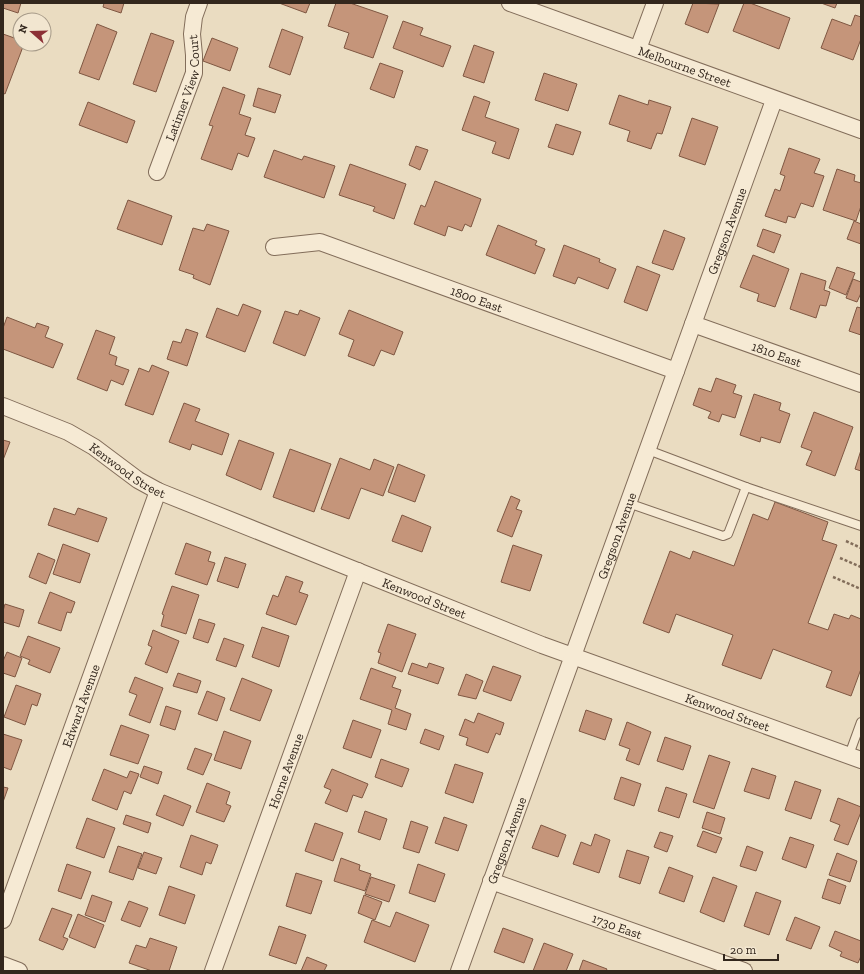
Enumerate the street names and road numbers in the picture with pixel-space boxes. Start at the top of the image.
street label: Latimer View Court [162,34,203,143]
street label: Melbourne Street [636,43,734,91]
street label: Gregson Avenue [705,186,750,277]
street label: 1800 East [448,283,505,316]
street label: 1810 East [750,339,804,370]
street label: Kenwood Street [86,439,168,501]
street label: Gregson Avenue [594,490,640,581]
street label: Kenwood Street [380,575,469,622]
street label: Edward Avenue [59,662,103,749]
street label: Kenwood Street [683,690,772,735]
street label: Horne Avenue [266,731,307,811]
street label: Gregson Avenue [484,795,529,886]
street label: 1730 East [590,911,644,942]

